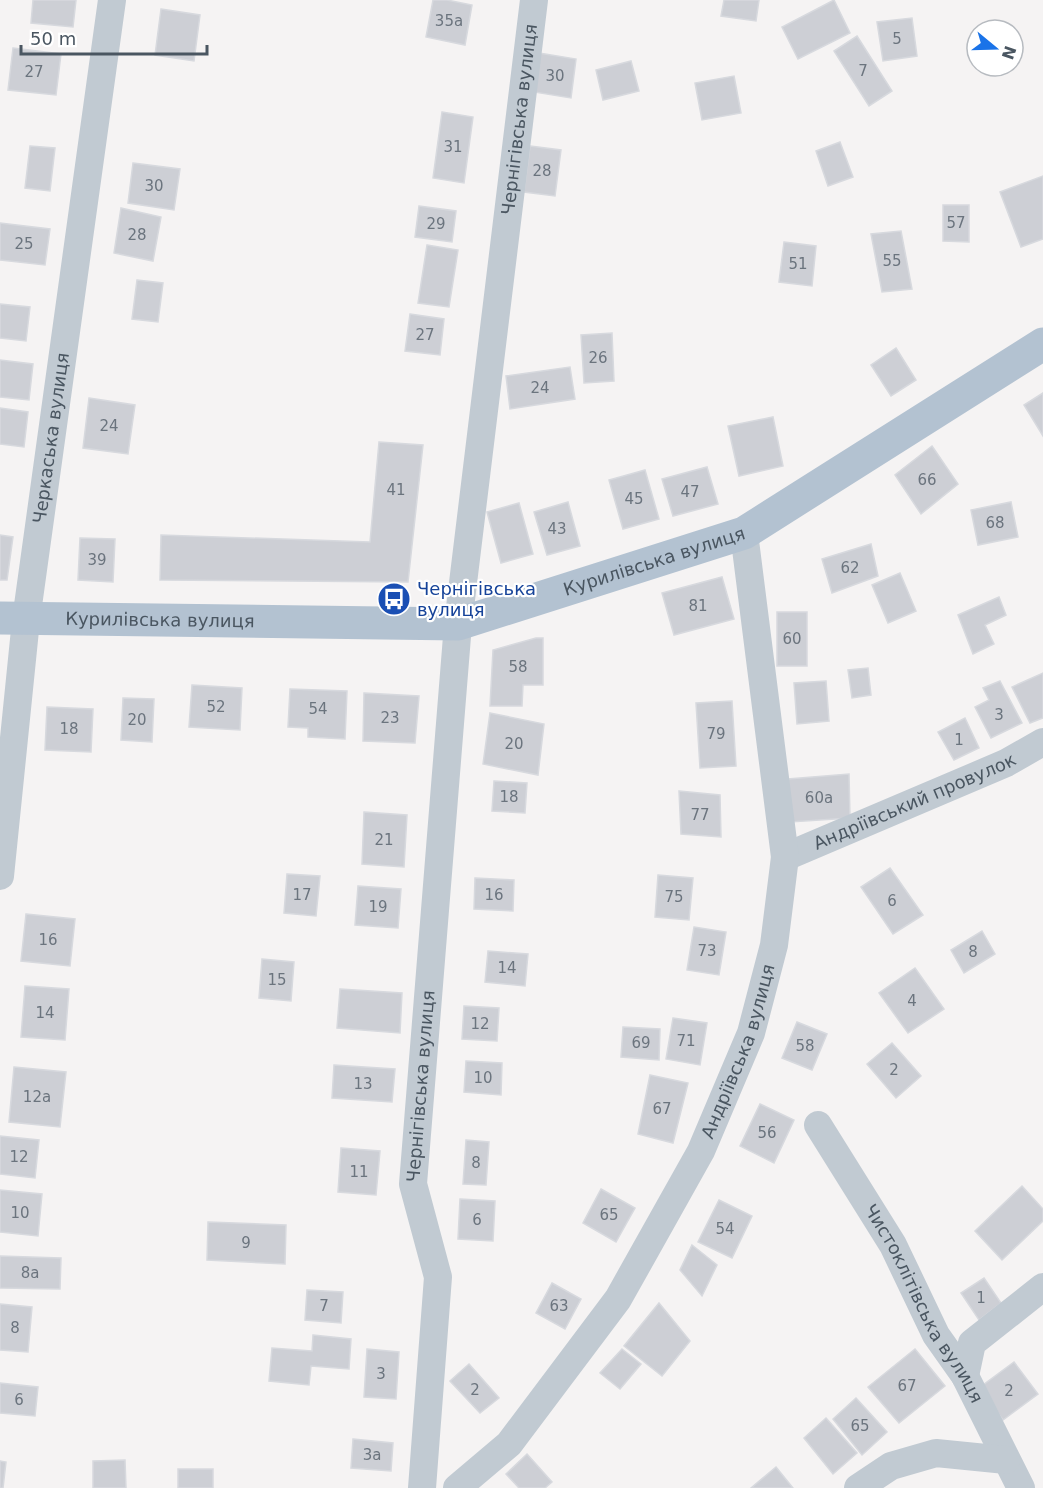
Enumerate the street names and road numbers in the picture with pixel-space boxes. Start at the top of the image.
street label: Чернігівська вулиця [497,23,541,216]
street label: Черкаська вулиця [28,351,73,525]
street label: Курилівська вулиця [561,522,748,600]
street label: Курилівська вулиця [65,608,255,631]
street label: Андріївський провулок [810,748,1020,854]
street label: Андріївська вулиця [697,962,779,1141]
street label: Чернігівська вулиця [402,989,439,1183]
street label: Чистоклітівська вулиця [860,1200,988,1406]

